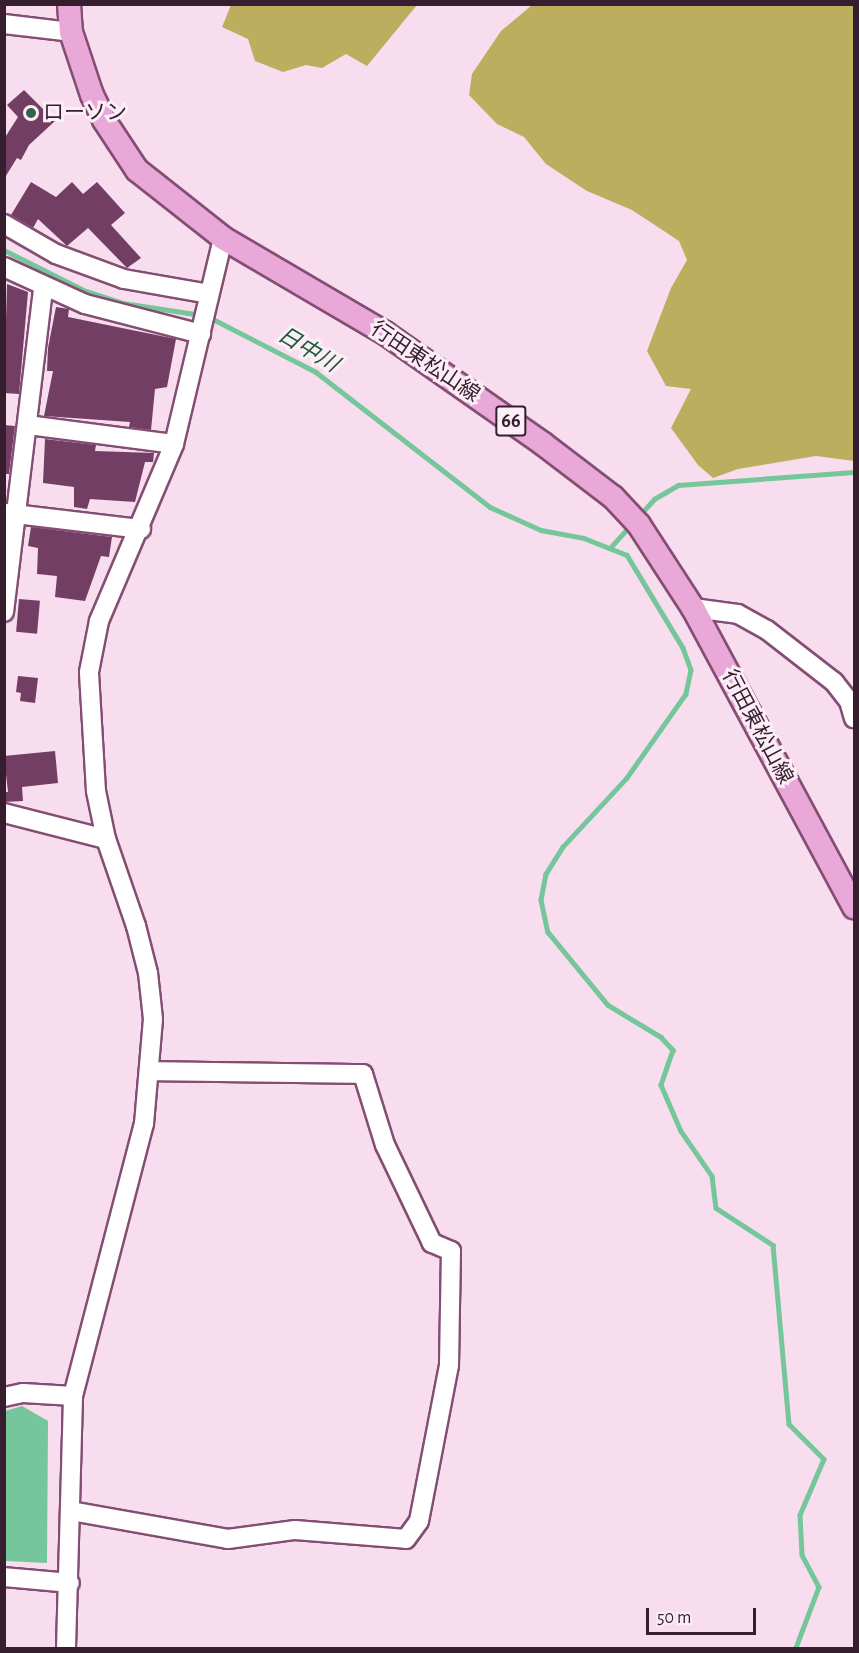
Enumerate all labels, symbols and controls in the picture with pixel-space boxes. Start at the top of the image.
place label: ローソン [43,100,127,126]
marker: ローソン [24,106,38,120]
street label: 行田東松山線 [366,316,484,408]
water label: 日中川 [273,322,343,378]
road number: 66 [494,404,528,438]
street label: 行田東松山線 [716,665,798,789]
scale bar [649,1596,758,1634]
text: 50 m [657,1609,691,1627]

